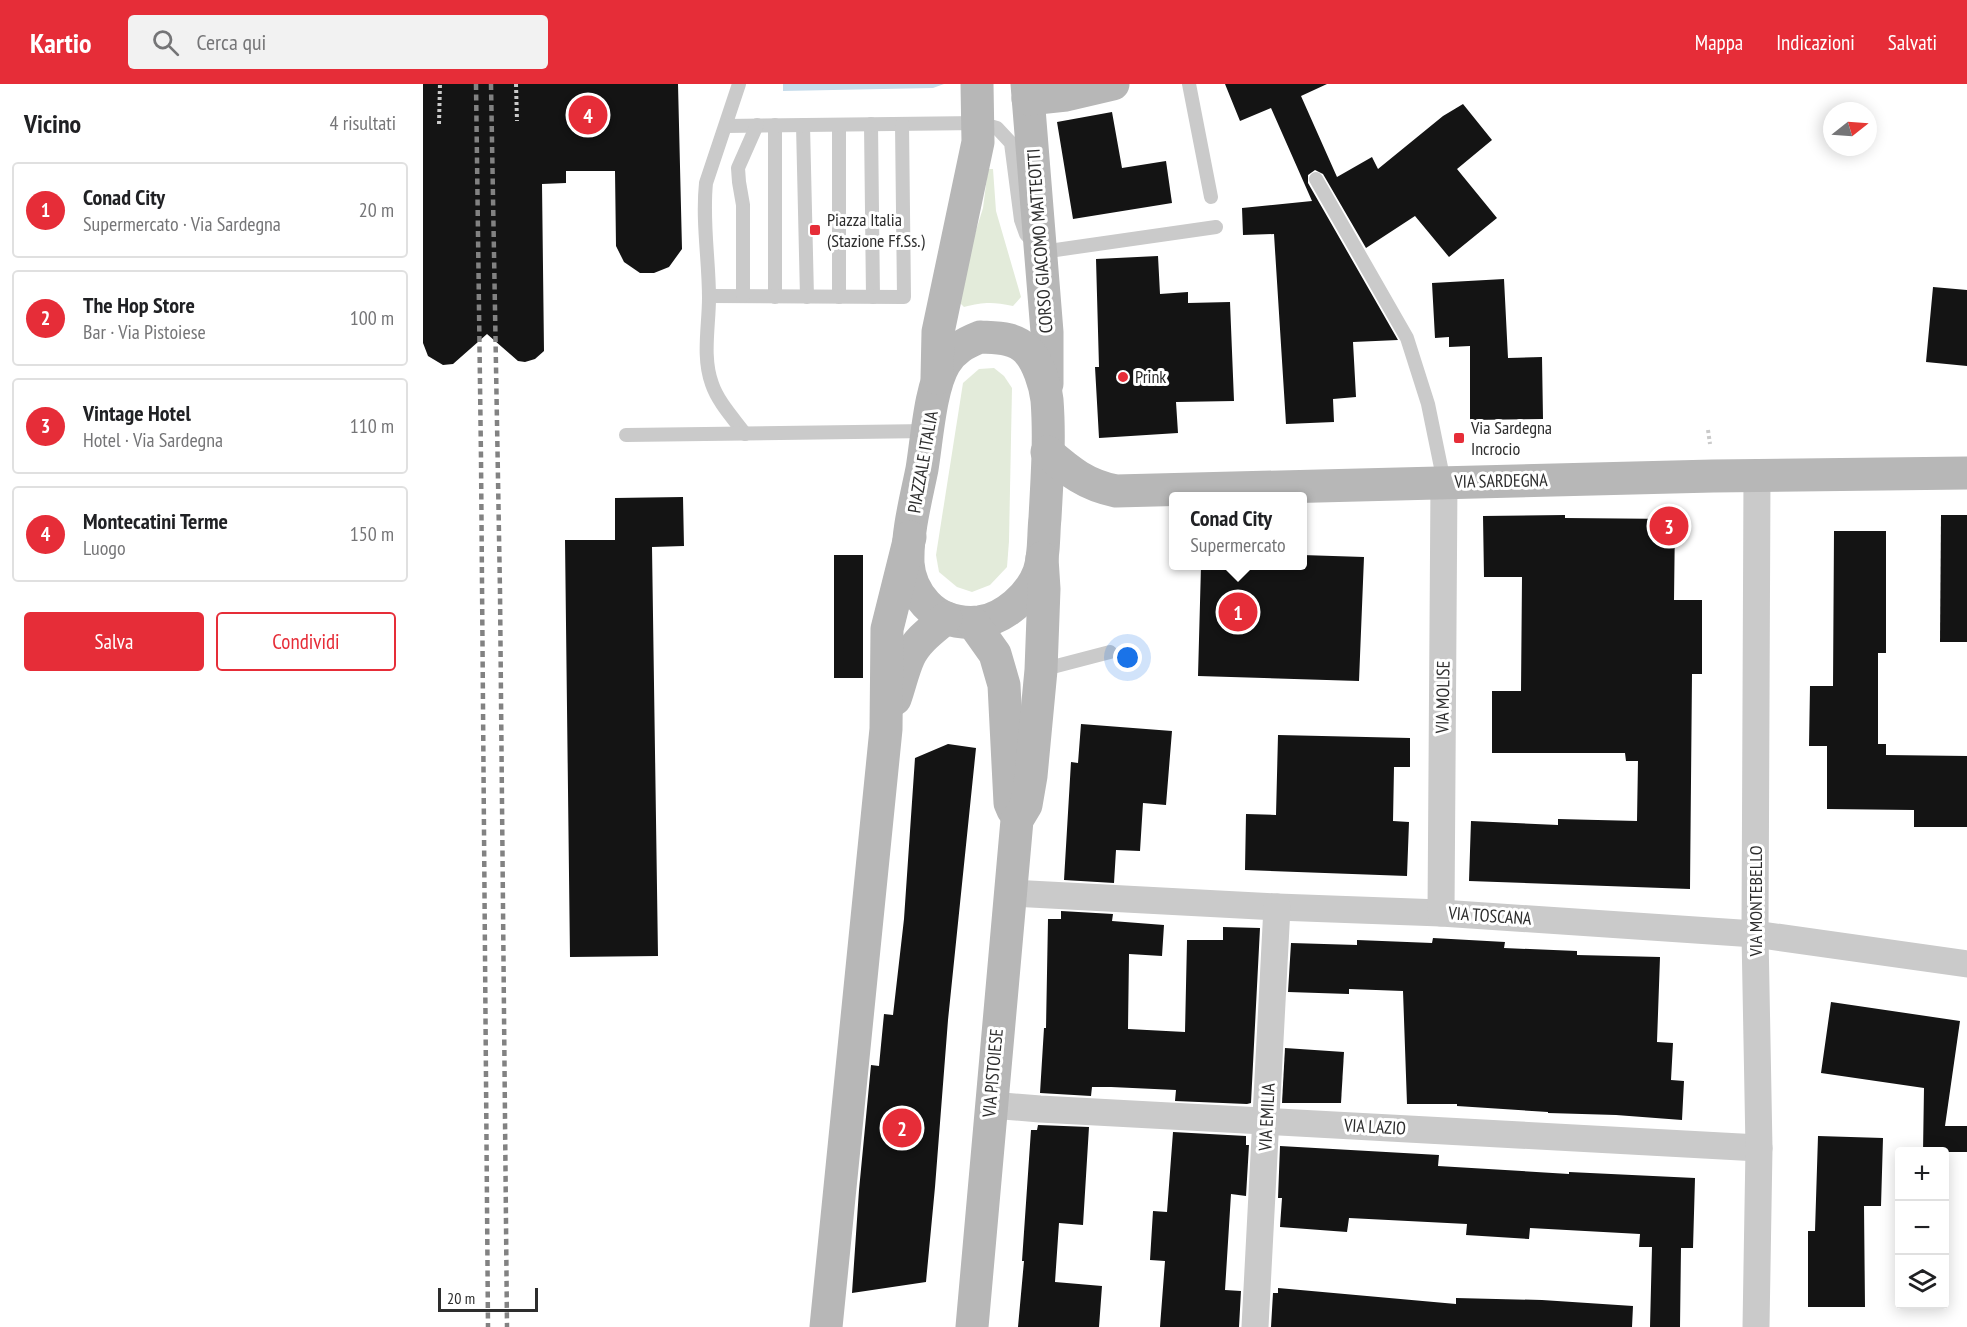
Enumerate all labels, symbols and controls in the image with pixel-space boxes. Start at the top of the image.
search box [128,15,548,69]
text: Kartio [30,24,92,61]
icon: search [149,26,182,59]
text: Cerca qui [197,28,266,56]
text: Mappa [1695,29,1743,56]
text: Indicazioni [1776,29,1855,56]
text: Salvati [1888,29,1937,56]
pin: 4 [568,93,608,138]
north arrow [1823,102,1877,156]
text: Vicino [24,107,81,140]
text: 4 risultati [330,110,396,136]
street label: CORSO GIACOMO MATTEOTTI [1022,148,1057,334]
text: Conad City [83,183,165,211]
text: 1 [41,197,50,223]
text: 20 m [359,197,394,223]
place label: Piazza Italia (Stazione Ff.Ss.) [827,208,926,252]
text: Supermercato · Via Sardegna [83,211,281,237]
marker: Piazza Italia (Stazione Ff.Ss.) [808,223,822,237]
text: The Hop Store [83,291,195,319]
text: 2 [41,305,50,331]
text: 100 m [350,305,394,331]
text: Bar · Via Pistoiese [83,319,206,345]
place label: Prink [1135,365,1166,388]
marker: Prink [1116,370,1130,384]
text: Vintage Hotel [83,399,191,427]
street label: PIAZZALE ITALIA [902,409,943,515]
text: 3 [41,413,50,439]
text: 110 m [350,413,394,439]
place label: Via Sardegna Incrocio [1470,416,1552,460]
text: Hotel · Via Sardegna [83,427,223,453]
marker: Via Sardegna Incrocio [1452,431,1466,445]
street label: VIA SARDEGNA [1453,468,1548,493]
popup [1169,492,1307,570]
text: Conad City [1190,504,1272,532]
pin: 3 [1650,504,1688,548]
text: Montecatini Terme [83,507,228,535]
text: 4 [41,521,50,547]
text: 150 m [350,521,394,547]
text: Supermercato [1190,532,1286,558]
text: Luogo [83,535,126,561]
pin: 1 [1218,590,1258,634]
button: Salva [24,612,204,671]
button: Condividi [216,612,396,671]
your location [1113,643,1142,672]
street label: VIA MOLISE [1430,660,1455,735]
street label: VIA MONTEBELLO [1744,845,1767,958]
street label: VIA TOSCANA [1447,901,1533,930]
street label: VIA PISTOIESE [977,1028,1008,1119]
street label: VIA EMILIA [1253,1082,1280,1152]
pin: 2 [882,1106,922,1150]
street label: VIA LAZIO [1342,1113,1407,1140]
map controls [1895,1147,1949,1309]
button: + [1895,1147,1949,1201]
button: − [1895,1201,1949,1255]
button: layers [1895,1255,1949,1309]
scale bar [438,1285,538,1312]
text: 20 m [447,1288,475,1308]

